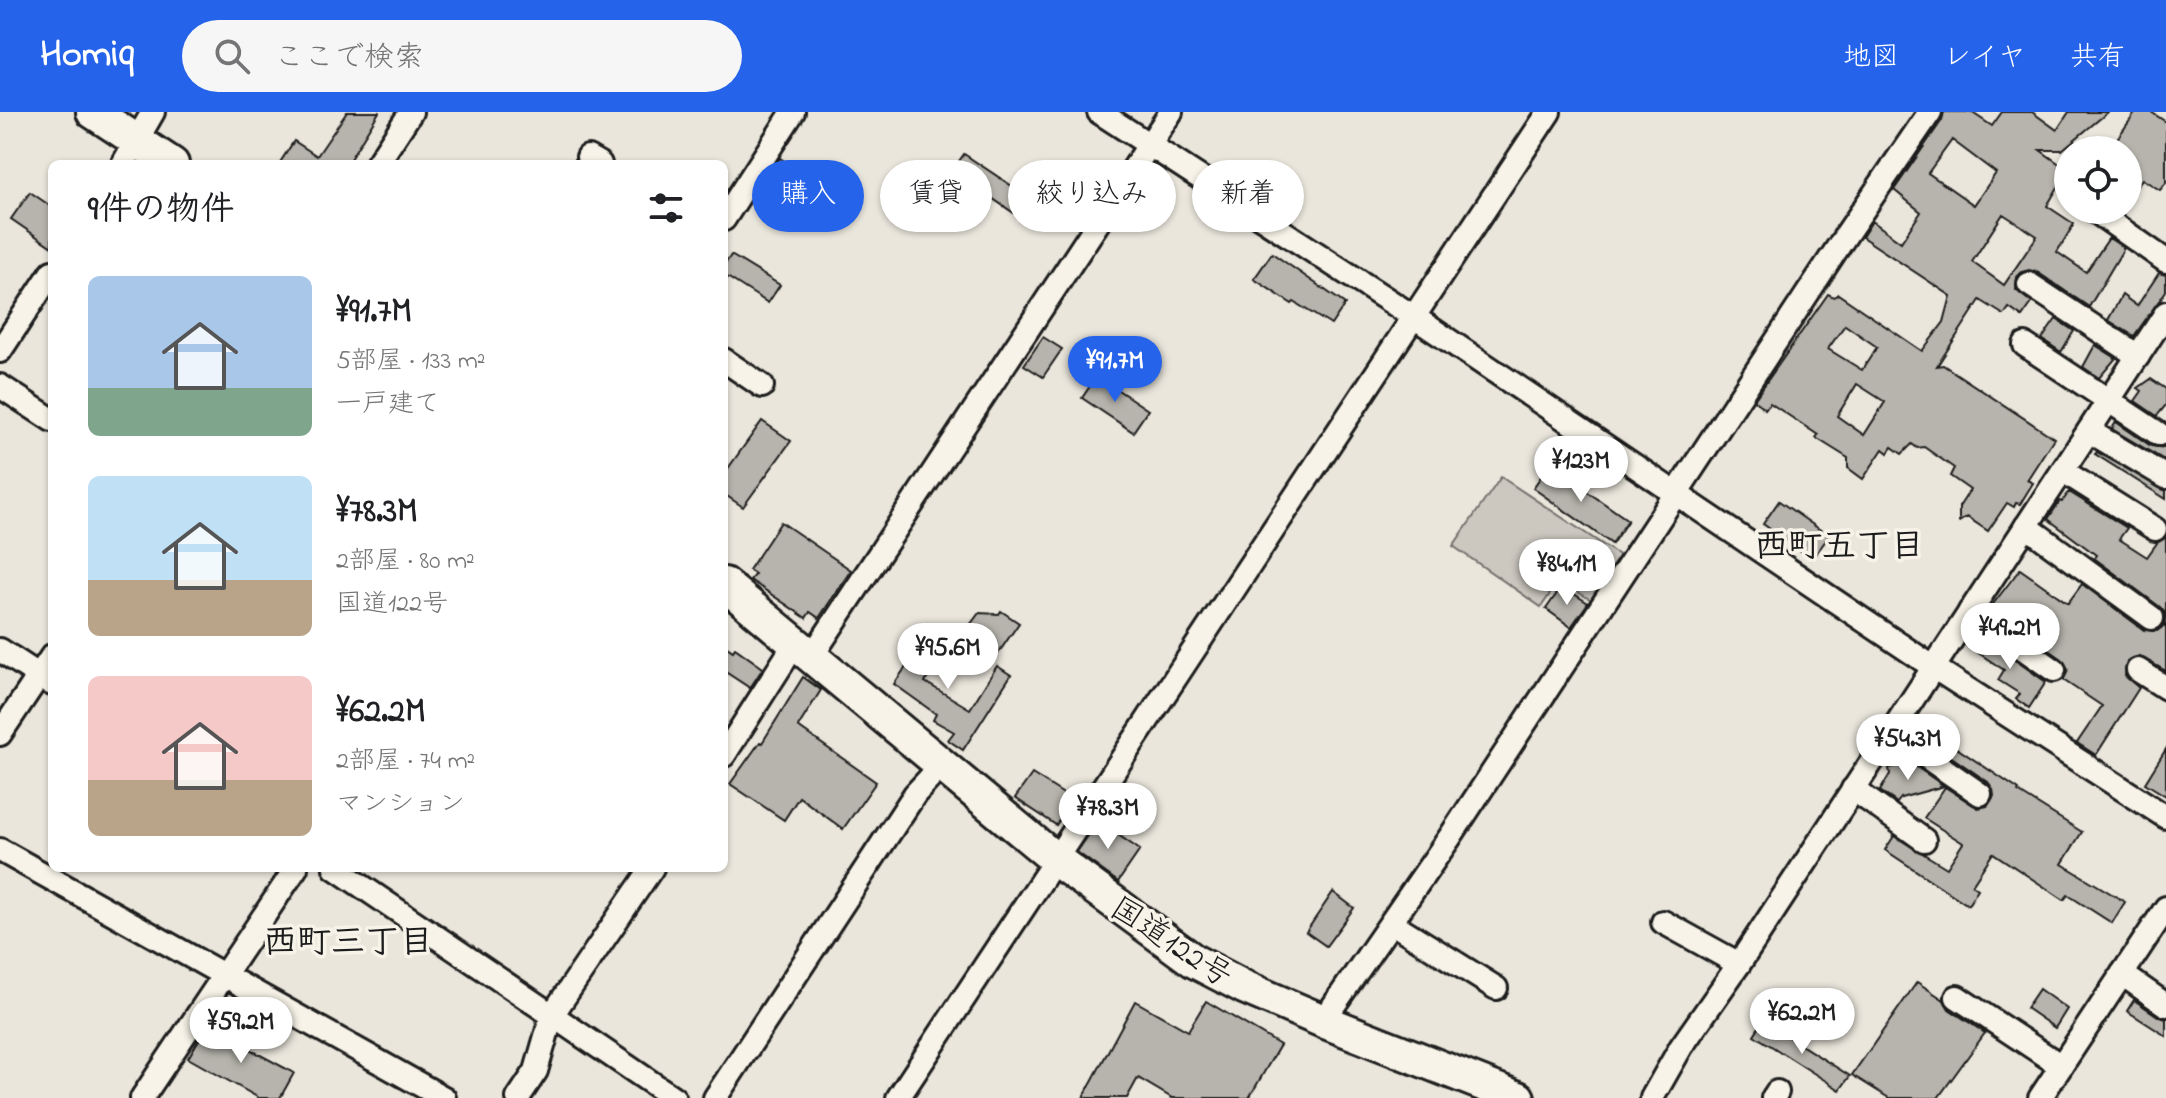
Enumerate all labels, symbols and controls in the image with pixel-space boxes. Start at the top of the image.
search box [182,20,742,92]
text: Homiq [40,28,134,84]
icon: search [210,34,254,78]
text: ここで検索 [274,37,424,81]
text: 地図 [1843,38,1899,79]
text: レイヤ [1943,38,2026,79]
text: 共有 [2070,38,2126,79]
map controls [2054,136,2142,224]
button: locate [2054,136,2142,224]
chip: 購入 [752,160,864,232]
chip: 賃貸 [880,160,992,232]
chip: 絞り込み [1008,160,1176,232]
chip: 新着 [1192,160,1304,232]
text: 9件の物件 [88,186,234,236]
icon: filters [644,186,688,230]
text: ¥91.7M [336,288,412,338]
icon: home [152,308,248,404]
pin: ¥91.7M [1050,336,1180,404]
text: 5部屋 · 133 m² [336,343,486,381]
text: ¥91.7M [1086,343,1144,381]
text: 一戸建て [336,386,440,424]
pin: ¥123M [1525,436,1637,504]
text: ¥123M [1552,443,1610,481]
text: ¥78.3M [336,488,418,538]
icon: home [152,508,248,604]
district label: 西町五丁目 [1754,523,1924,573]
pin: ¥84.1M [1502,539,1632,607]
text: 2部屋 · 80 m² [336,543,475,581]
text: ¥84.1M [1537,546,1597,584]
text: 国道122号 [336,586,448,624]
pin: ¥49.2M [1945,603,2075,671]
text: ¥49.2M [1979,610,2041,648]
pin: ¥95.6M [883,623,1013,691]
text: ¥95.6M [915,630,981,668]
text: ¥62.2M [336,688,426,738]
icon: home [152,708,248,804]
pin: ¥54.3M [1843,714,1973,782]
text: ¥54.3M [1874,721,1942,759]
text: 2部屋 · 74 m² [336,743,475,781]
pin: ¥78.3M [1043,783,1173,851]
text: マンション [336,786,465,824]
text: ¥78.3M [1077,790,1139,828]
street label: 国道122号 [1099,887,1241,1001]
district label: 西町三丁目 [263,919,433,969]
pin: ¥62.2M [1737,988,1867,1056]
text: ¥62.2M [1768,995,1836,1033]
pin: ¥59.2M [176,997,306,1065]
text: ¥59.2M [208,1004,274,1042]

